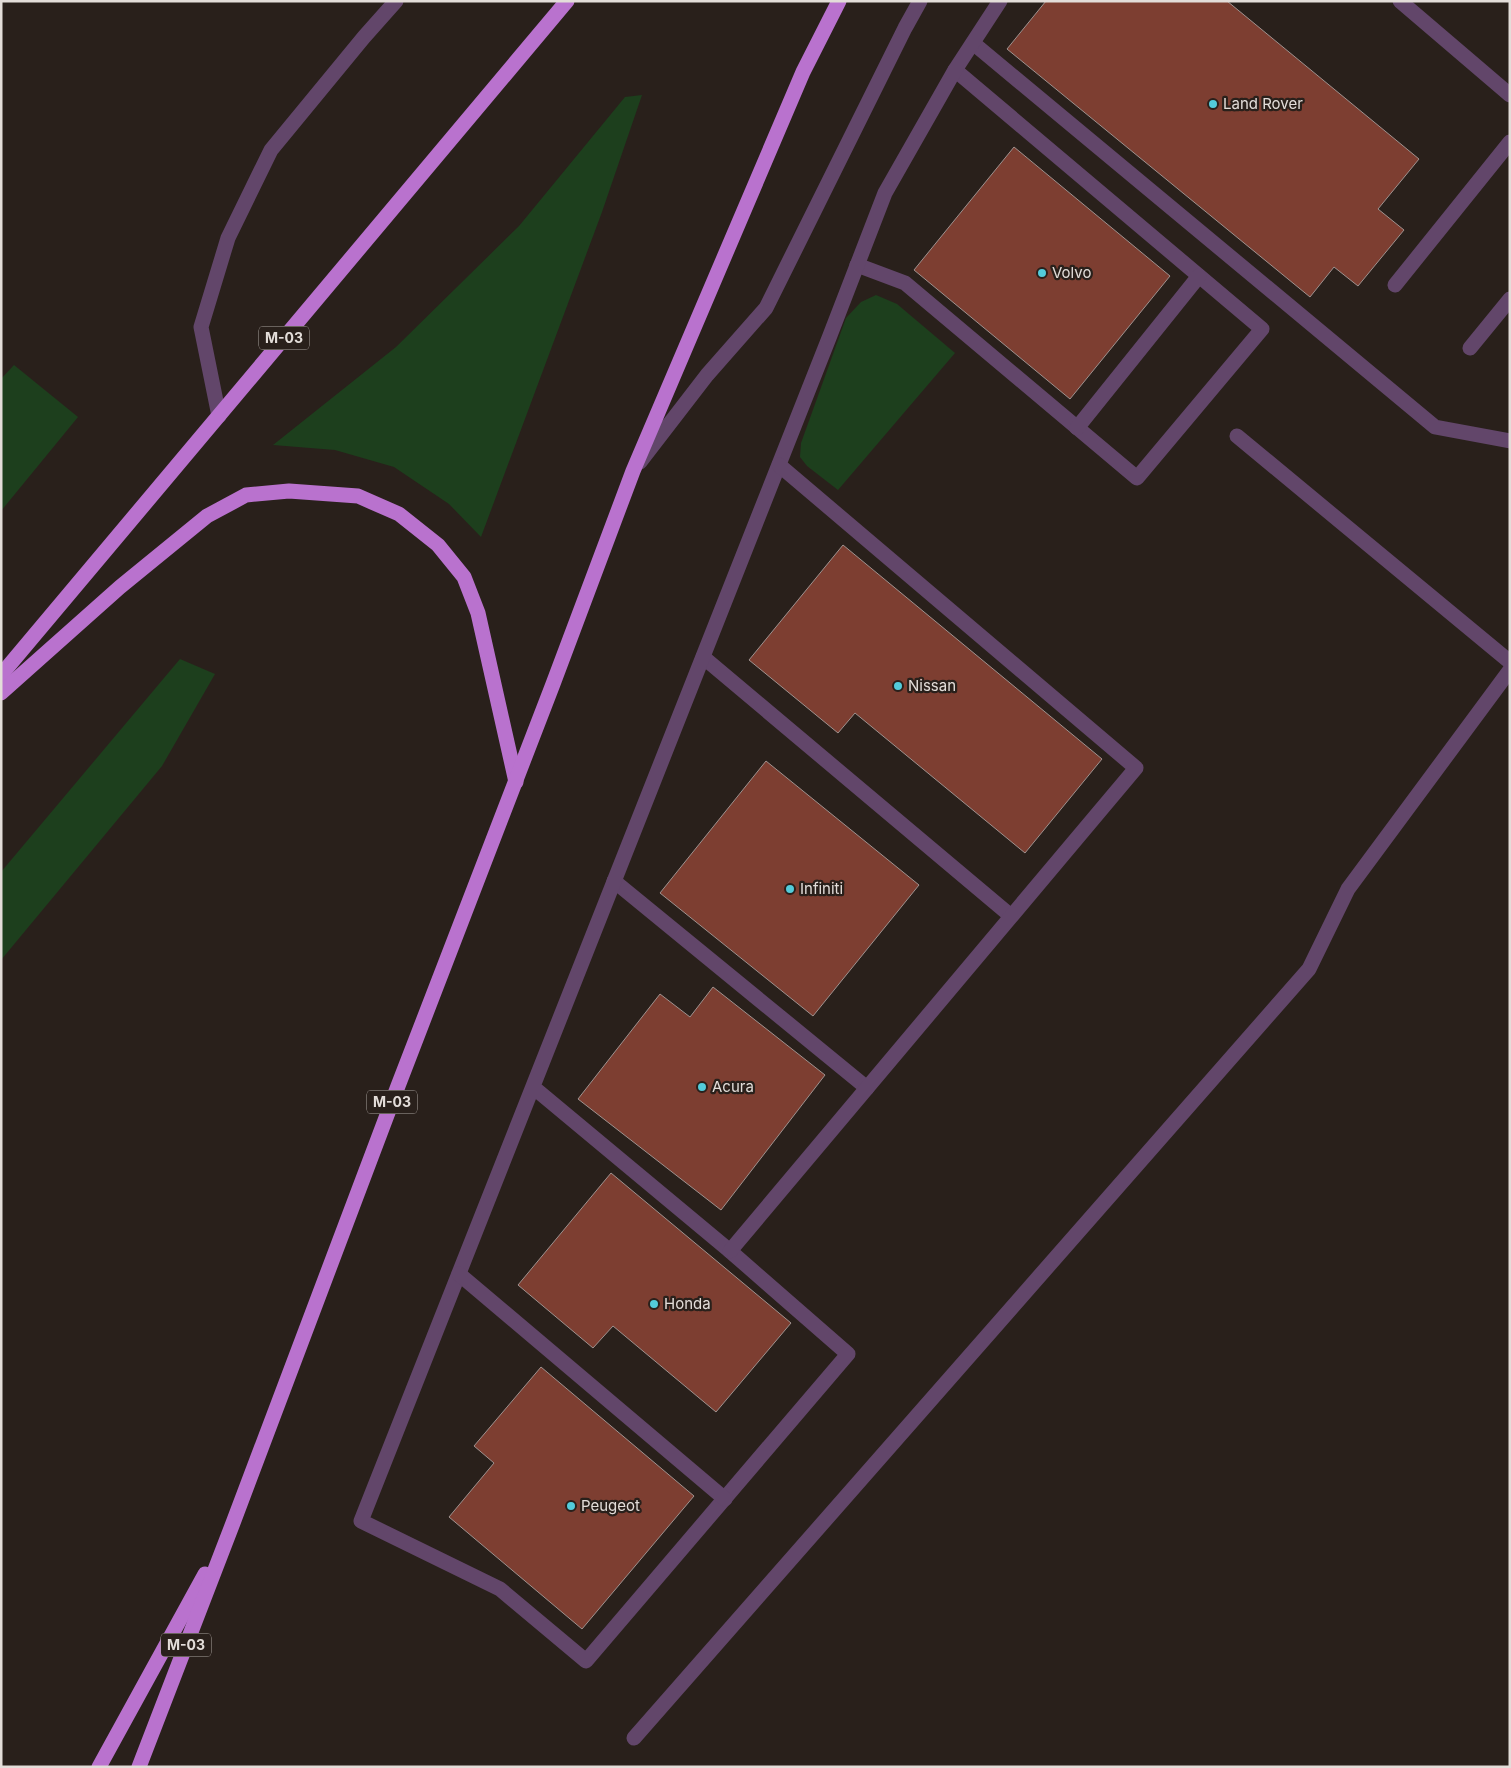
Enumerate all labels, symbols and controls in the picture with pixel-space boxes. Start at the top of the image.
place label: Land Rover [1223,94,1303,113]
marker: Land Rover [1207,98,1219,110]
place label: Volvo [1052,263,1091,282]
marker: Volvo [1036,267,1048,279]
road number: М-03 [259,326,309,349]
place label: Nissan [908,676,956,695]
marker: Nissan [892,680,904,692]
place label: Infiniti [800,879,843,898]
marker: Infiniti [784,883,796,895]
place label: Acura [712,1077,754,1096]
marker: Acura [696,1081,708,1093]
road number: М-03 [367,1090,417,1114]
place label: Honda [664,1294,711,1313]
marker: Honda [648,1298,660,1310]
place label: Peugeot [581,1496,640,1515]
marker: Peugeot [565,1500,577,1512]
road number: М-03 [161,1634,211,1656]

